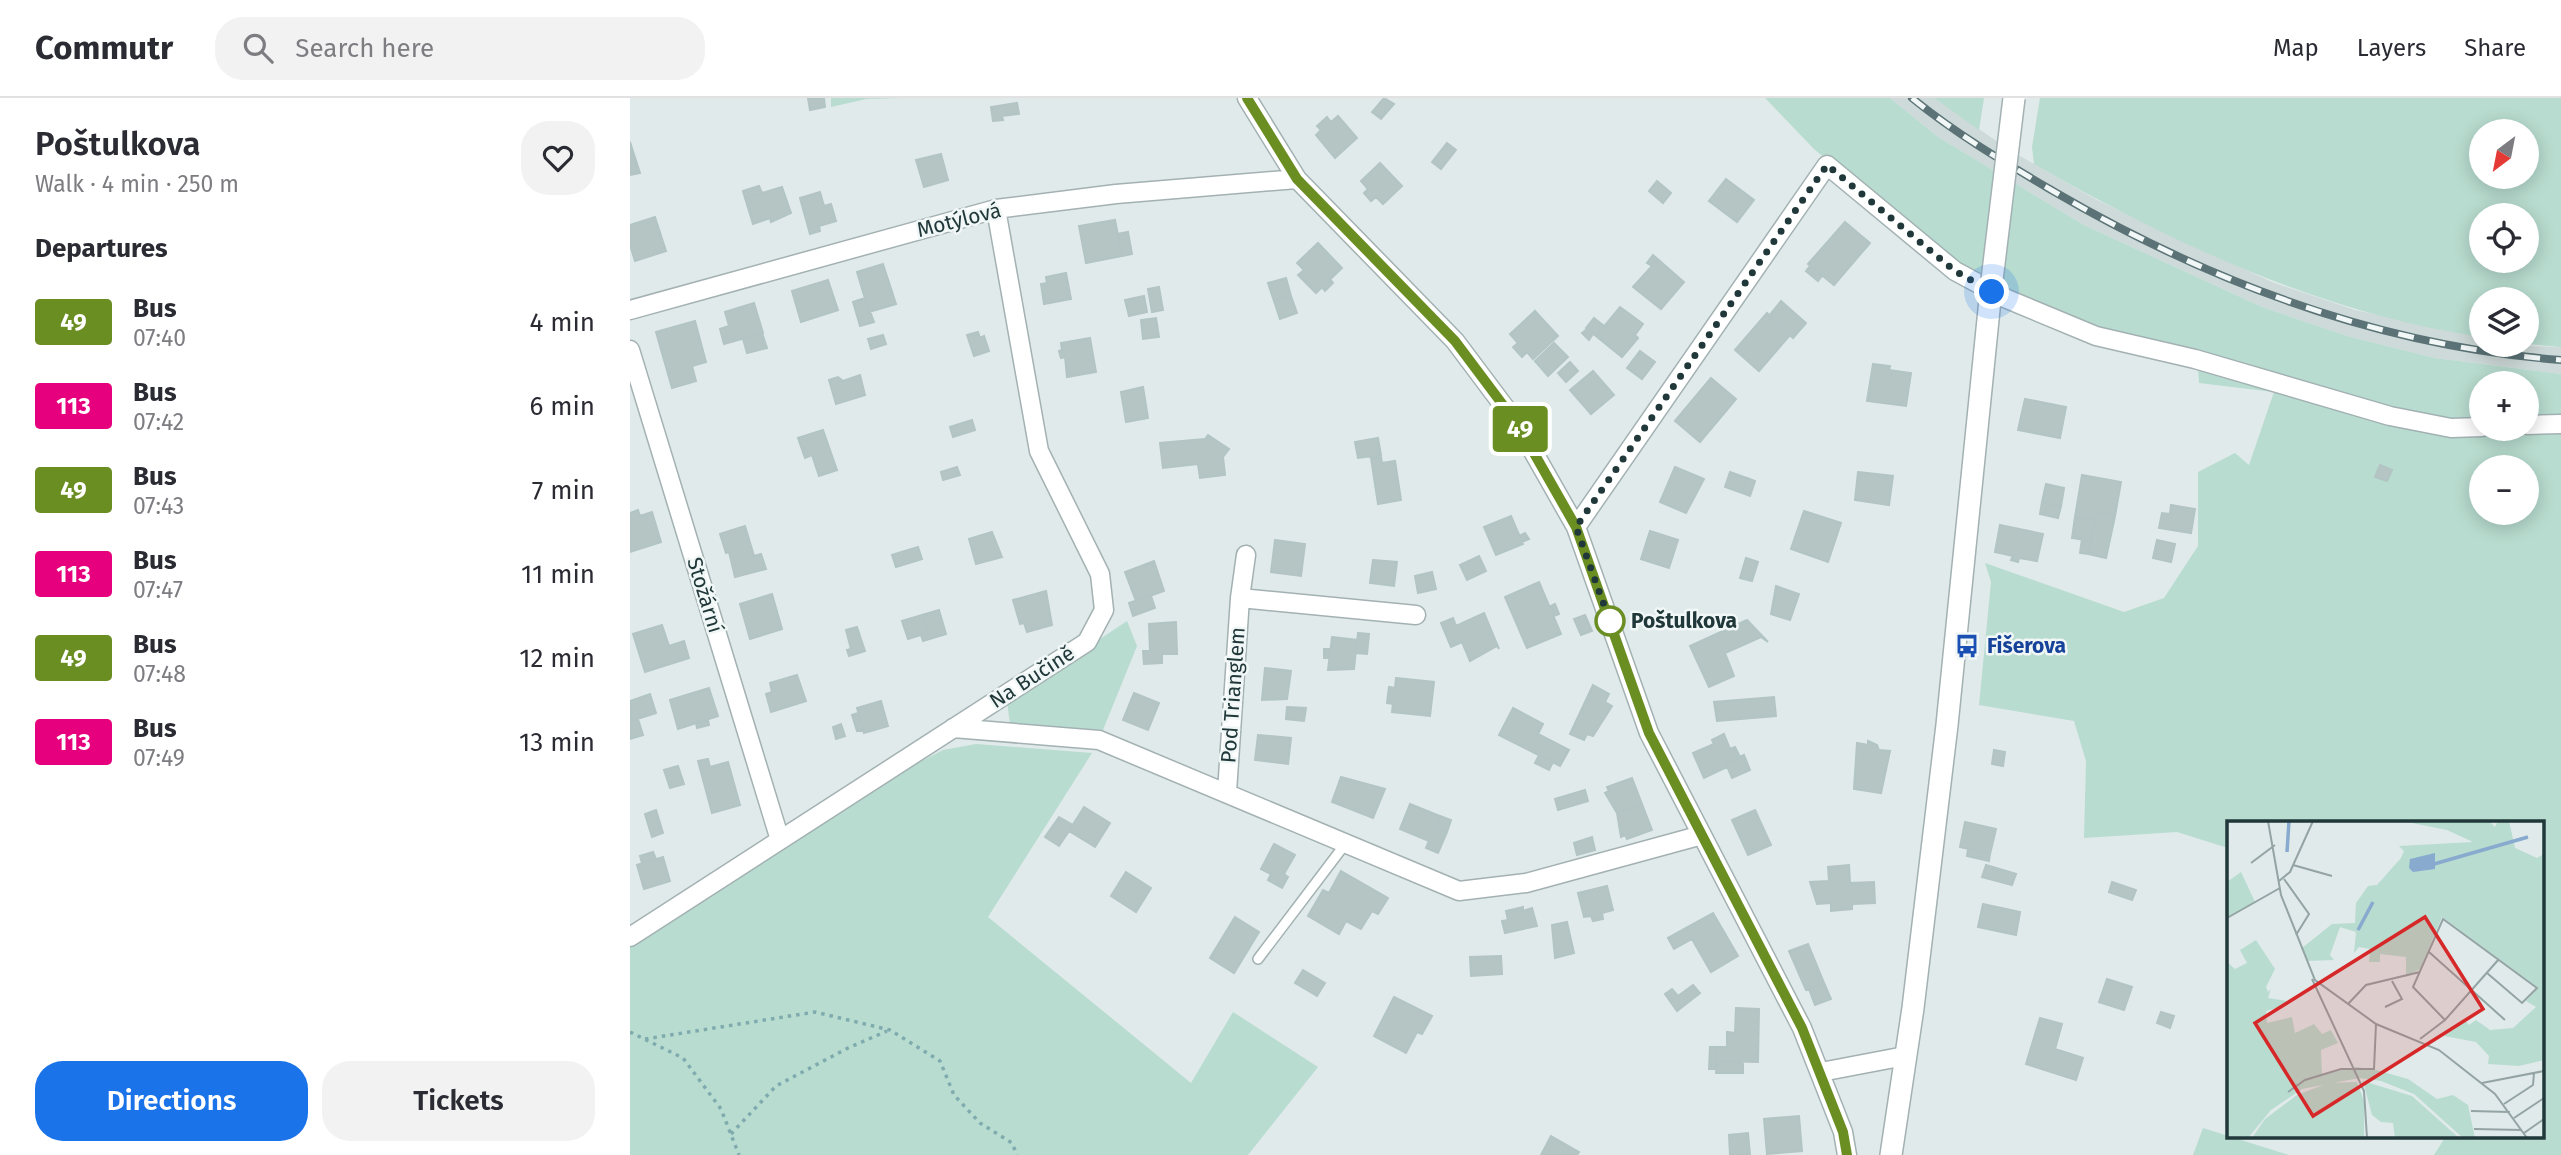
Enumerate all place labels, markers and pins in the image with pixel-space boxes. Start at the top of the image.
marker: Poštulkova [1595,606,1625,636]
place label: Poštulkova [1631,608,1737,634]
bus stop icon: Fišerova [1953,632,1981,660]
place label: Fišerova [1987,633,2066,659]

